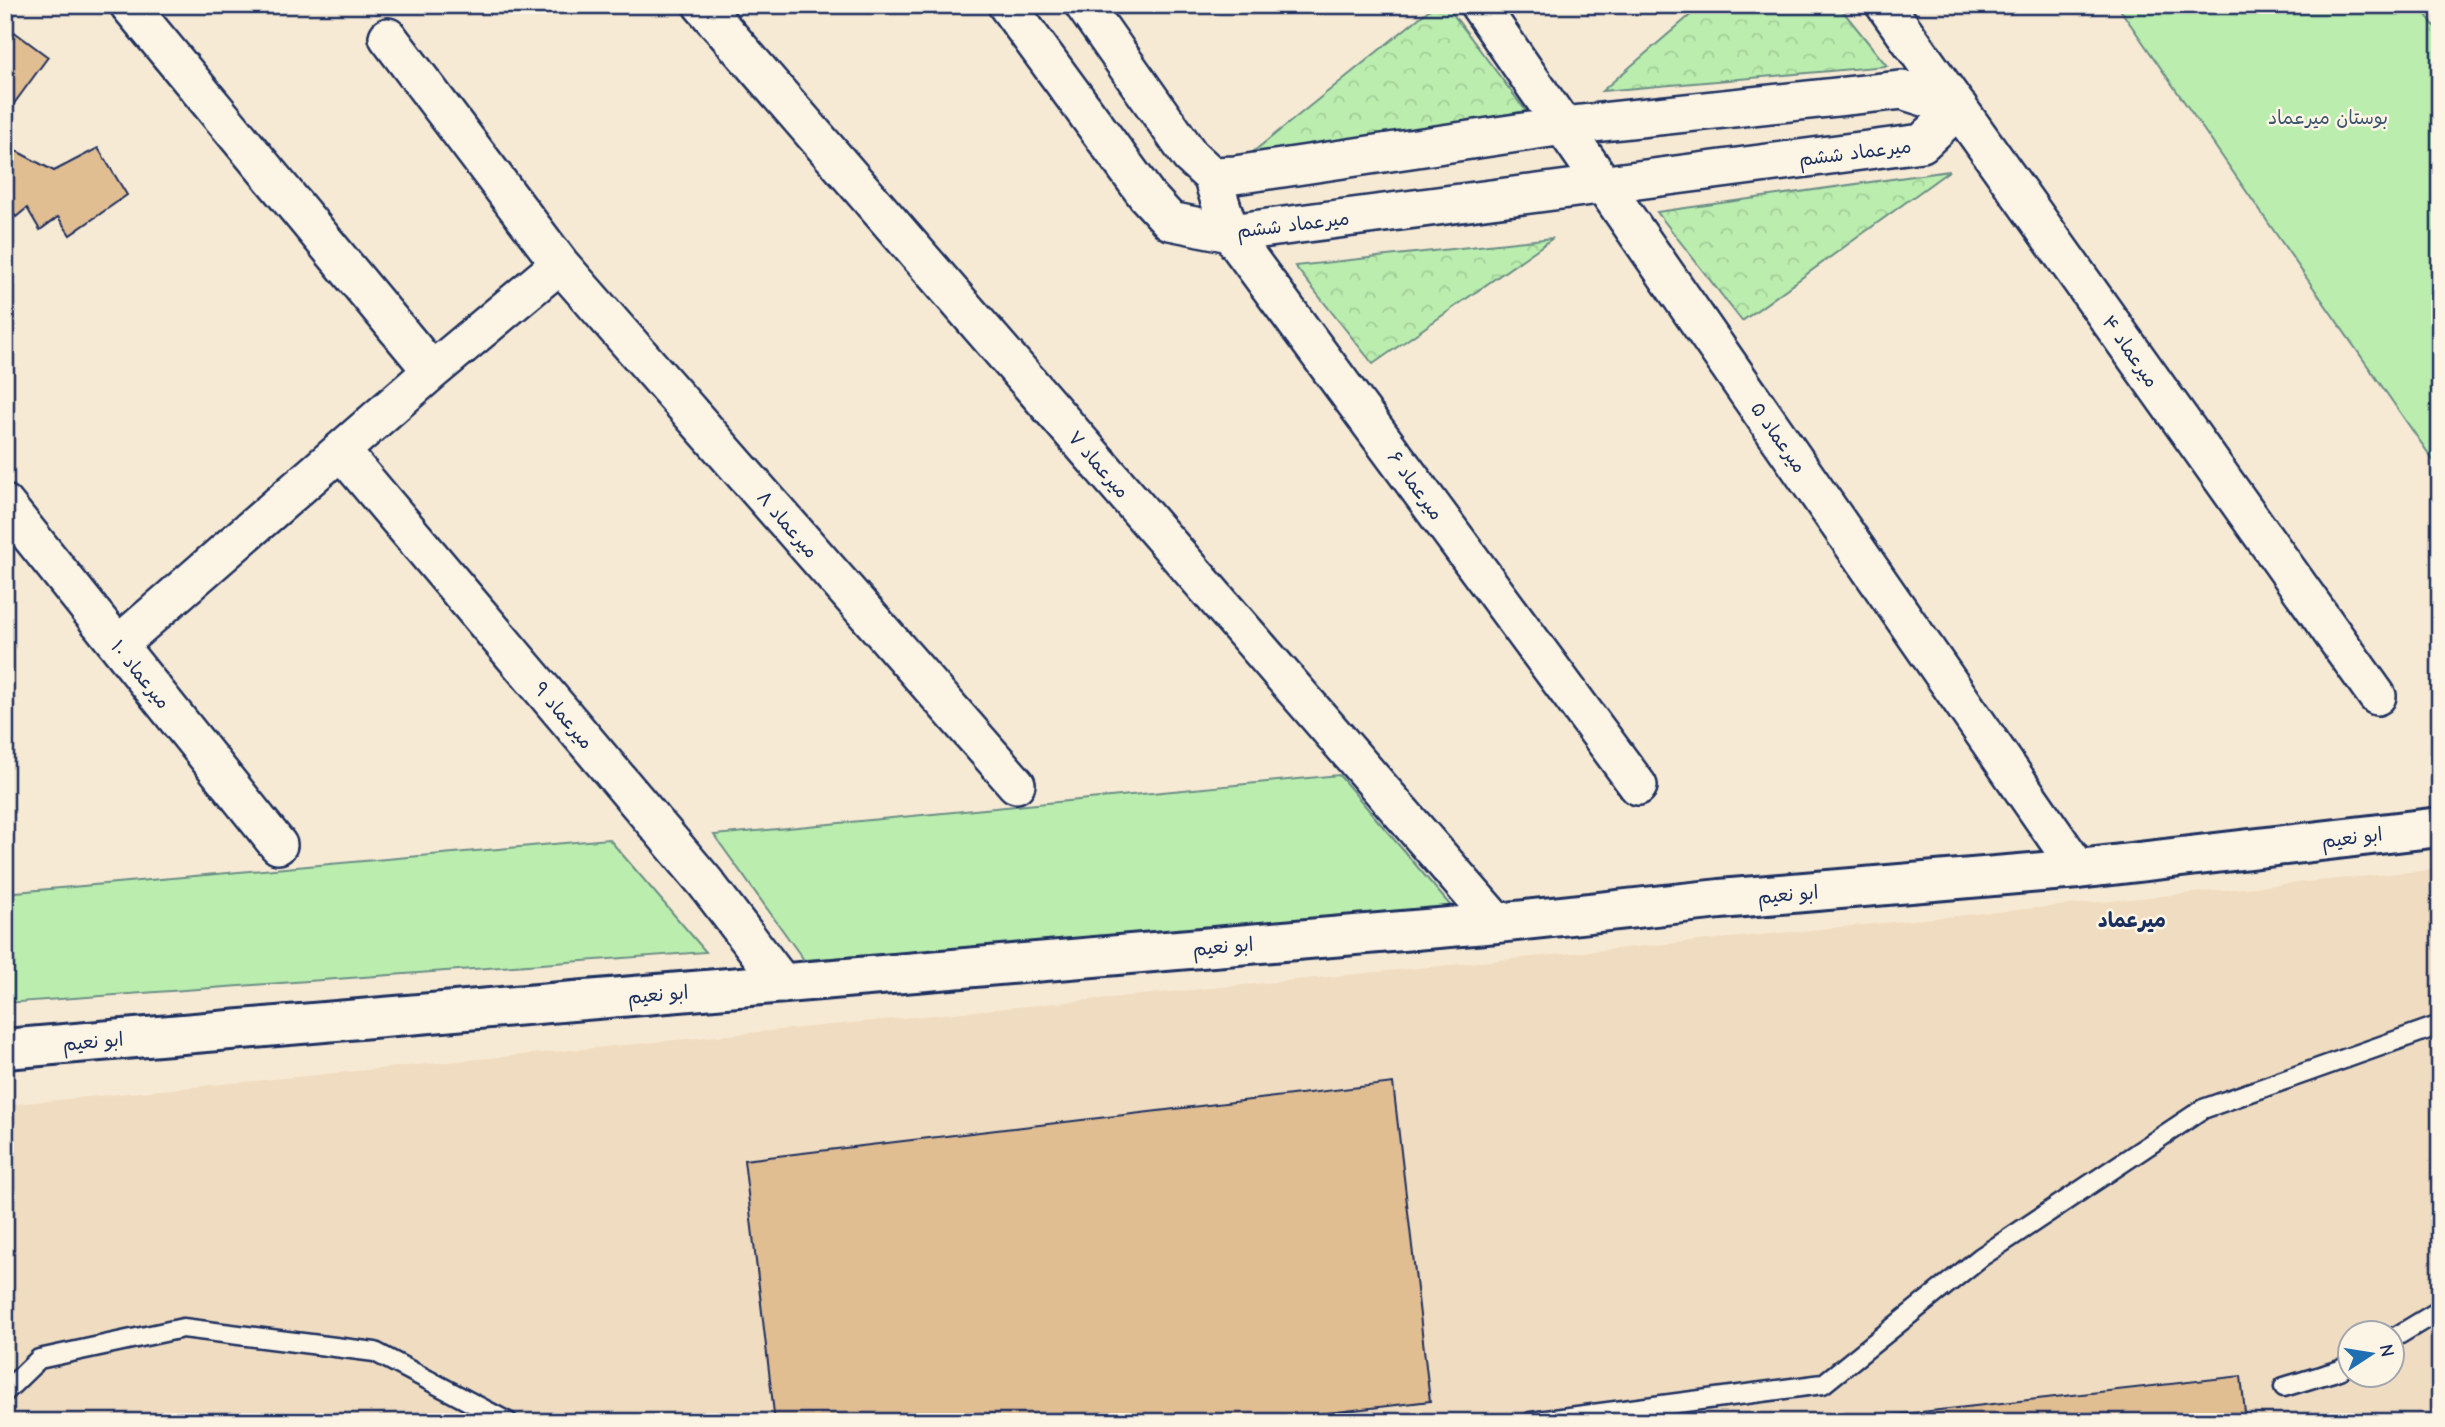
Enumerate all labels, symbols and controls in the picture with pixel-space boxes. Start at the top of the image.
park label: بوستان میرعماد [2268,107,2388,129]
street label: میرعماد ششم [1798,135,1913,174]
street label: میرعماد ششم [1236,207,1351,246]
street label: میرعماد ۴ [2097,311,2163,392]
street label: میرعماد ۵ [1746,398,1811,477]
street label: میرعماد ۷ [1063,427,1133,503]
street label: میرعماد ۶ [1383,447,1448,524]
street label: میرعماد ۸ [752,487,822,563]
street label: میرعماد ۱۰ [106,636,174,713]
street label: میرعماد ۹ [529,678,597,753]
street label: ابو نعیم [2321,823,2384,856]
street label: ابو نعیم [1757,881,1820,912]
district label: میرعماد [2098,908,2166,933]
street label: ابو نعیم [1192,933,1255,964]
street label: ابو نعیم [627,981,690,1012]
street label: ابو نعیم [62,1028,125,1059]
north arrow [2336,1318,2406,1388]
text: N [2375,1342,2399,1359]

